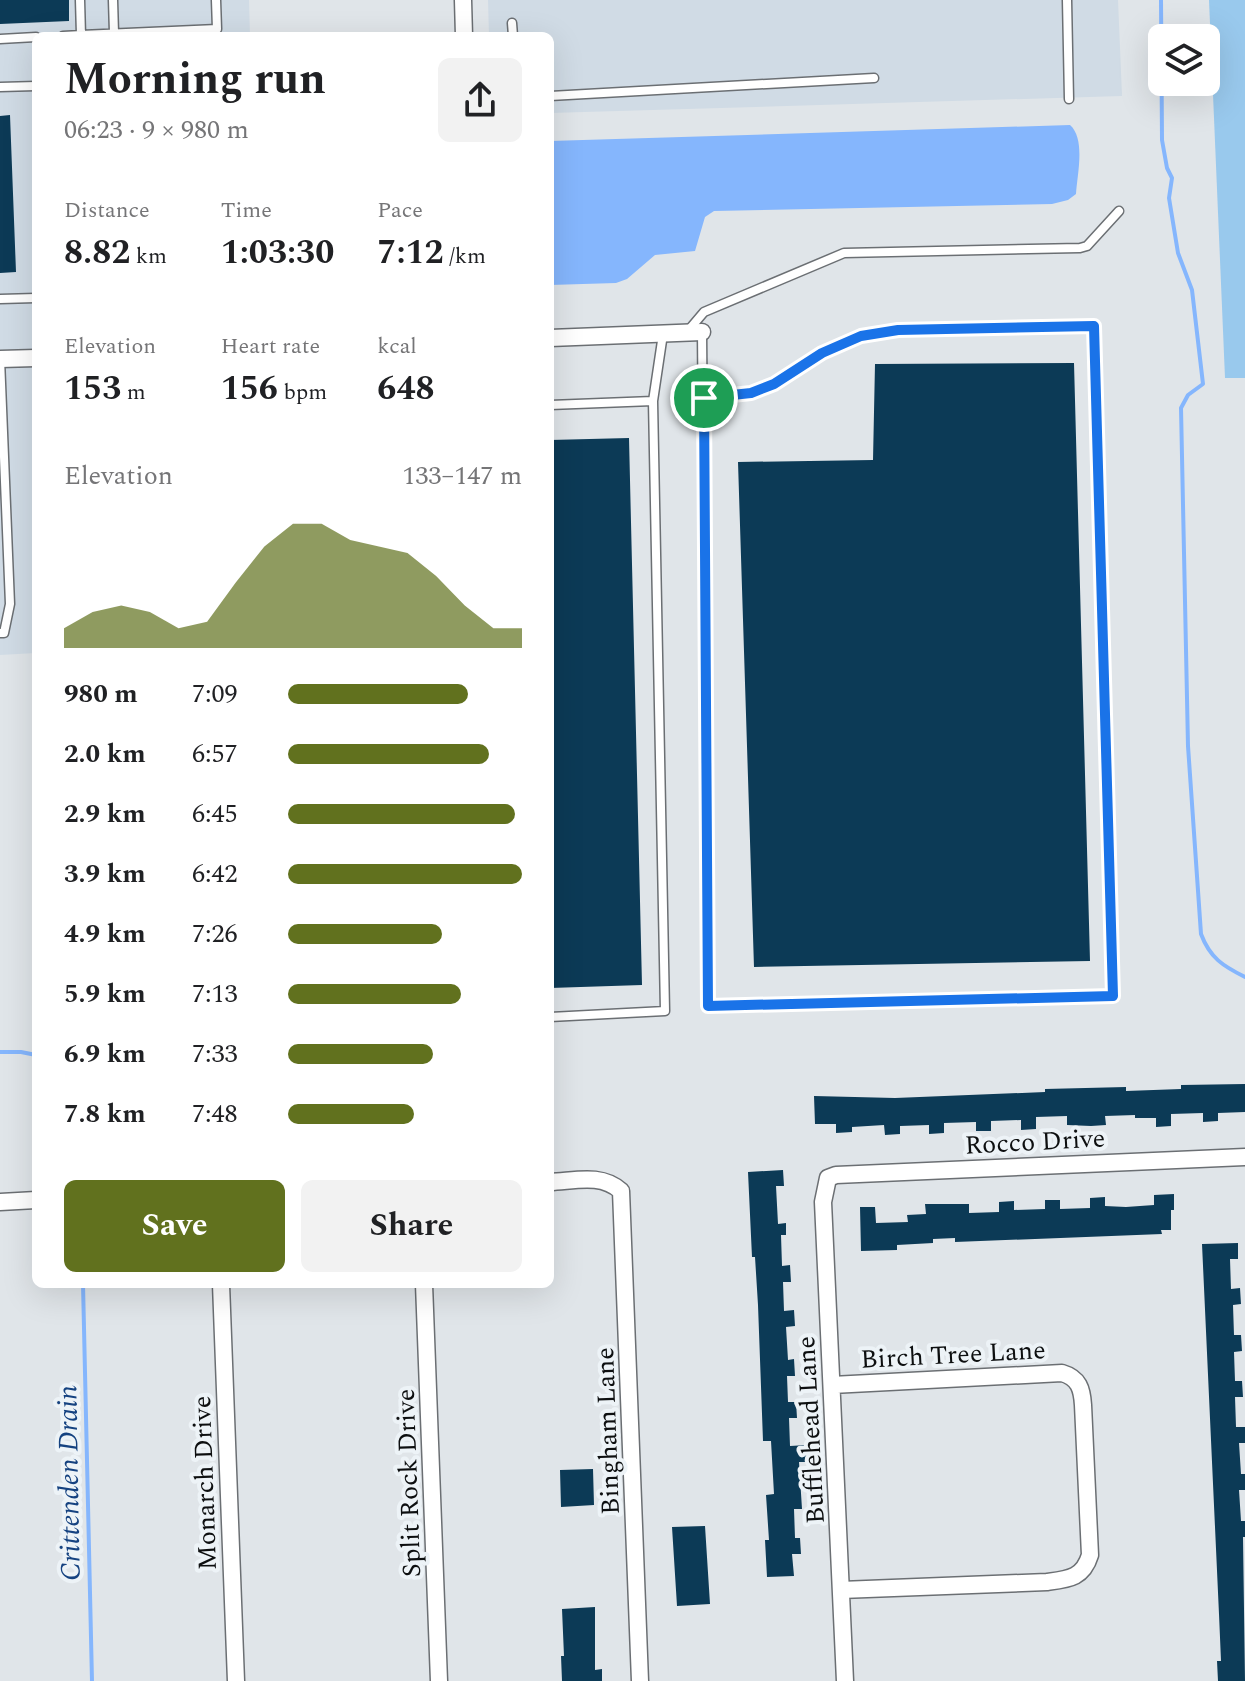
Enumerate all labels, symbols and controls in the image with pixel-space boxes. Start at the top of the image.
map controls [1148,24,1220,96]
button: layers [1148,24,1220,96]
text: Morning run [64,46,326,113]
button: share [438,58,522,142]
text: 06:23 · 9 × 980 m [64,110,249,150]
text: Distance [64,194,150,227]
text: Time [221,194,272,227]
text: Pace [377,194,423,227]
text: 8.82 [64,227,130,279]
text: 1:03:30 [221,227,334,279]
text: 7:12 [377,227,444,279]
text: km [130,240,167,273]
text: /km [444,240,486,273]
text: Elevation [64,330,156,363]
text: Heart rate [221,330,320,363]
text: kcal [377,330,417,363]
text: 153 [64,363,121,415]
text: 156 [221,363,278,415]
text: 648 [377,363,435,415]
pin [670,364,738,432]
text: m [121,376,146,409]
text: bpm [278,376,327,409]
icon: arrive [682,376,726,420]
text: Elevation [64,456,173,496]
text: 133–147 m [402,456,522,496]
text: 980 m [64,674,138,714]
text: 7:09 [192,674,238,714]
text: 2.0 km [64,734,146,774]
text: 6:57 [192,734,238,774]
text: 2.9 km [64,794,146,834]
text: 6:45 [192,794,238,834]
text: 3.9 km [64,854,146,894]
text: 6:42 [192,854,238,894]
text: 4.9 km [64,914,146,954]
text: 7:26 [192,914,238,954]
text: 5.9 km [64,974,146,1014]
text: 7:13 [192,974,238,1014]
text: 6.9 km [64,1034,146,1074]
text: 7:33 [192,1034,238,1074]
text: 7.8 km [64,1094,146,1134]
text: 7:48 [192,1094,238,1134]
street label: Rocco Drive [964,1118,1106,1166]
button: Save [64,1180,285,1272]
button: Share [301,1180,522,1272]
street label: Birch Tree Lane [859,1330,1047,1380]
street label: Bufflehead Lane [786,1335,836,1525]
street label: Bingham Lane [585,1347,631,1515]
water label: Crittenden Drain [46,1384,93,1581]
street label: Split Rock Drive [386,1388,432,1578]
street label: Monarch Drive [182,1395,228,1571]

